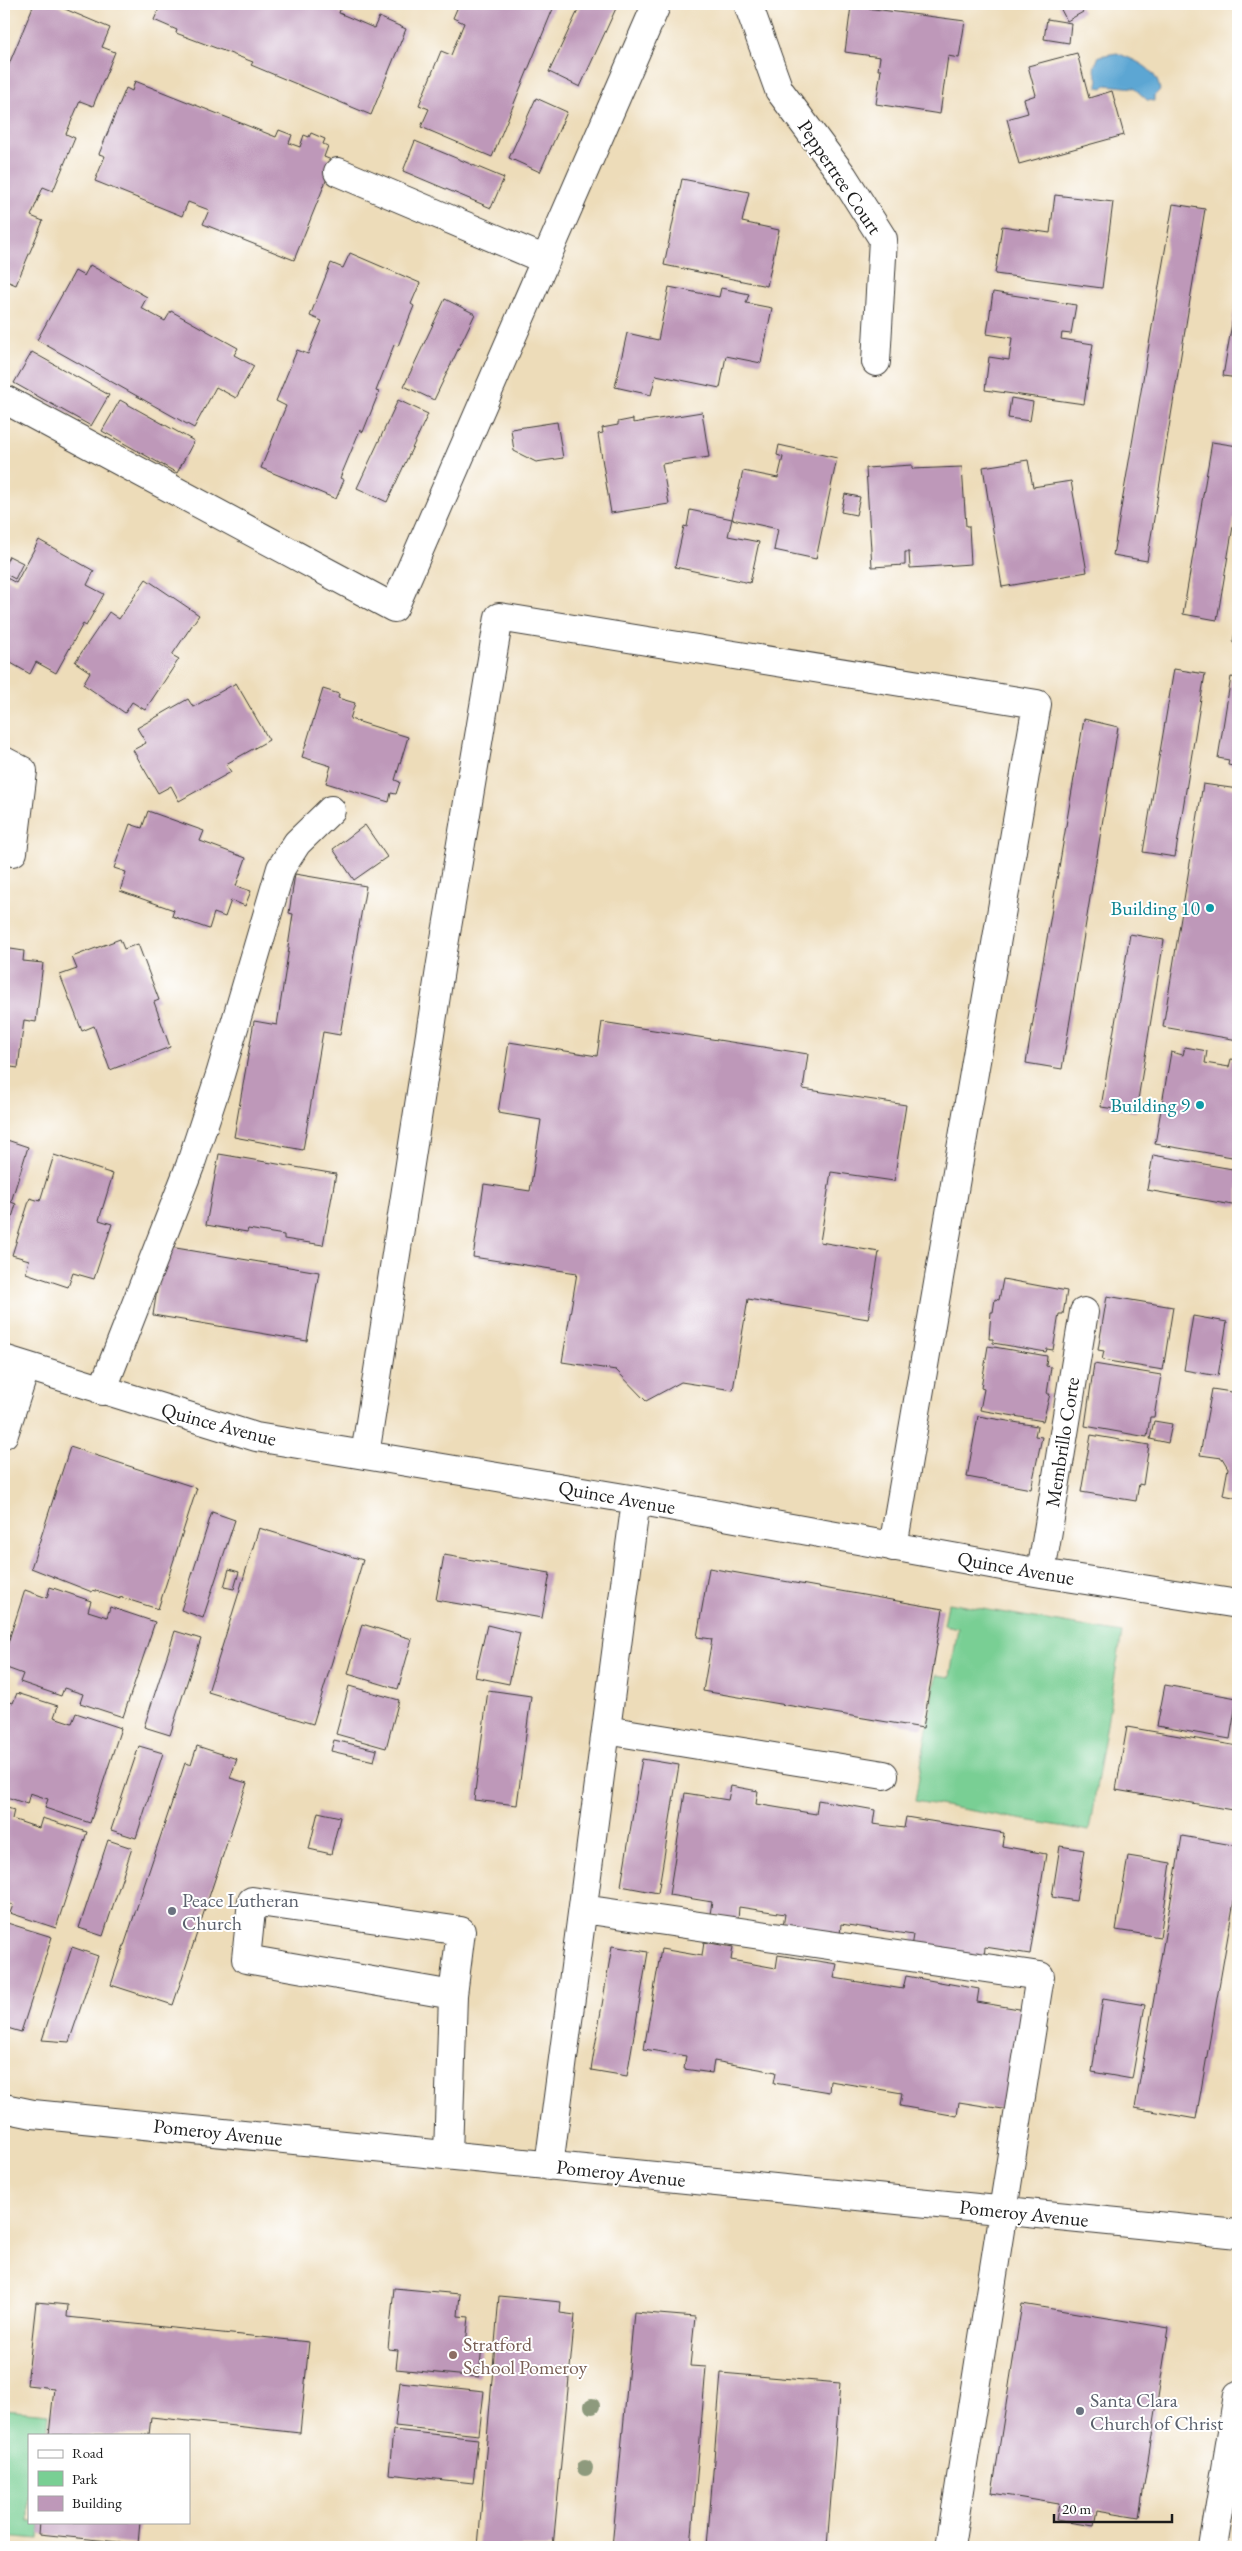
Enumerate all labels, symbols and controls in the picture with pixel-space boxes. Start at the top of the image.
street label: Peppertree Court [792,115,888,240]
place label: Building 10 [1111,895,1200,921]
marker: Building 10 [1204,902,1216,914]
place label: Building 9 [1110,1092,1190,1118]
marker: Building 9 [1194,1099,1206,1111]
street label: Membrillo Corte [1039,1375,1085,1509]
street label: Quince Avenue [159,1396,280,1452]
street label: Quince Avenue [557,1474,678,1520]
street label: Quince Avenue [956,1545,1077,1591]
place label: Peace Lutheran Church [182,1887,300,1936]
marker: Peace Lutheran Church [166,1905,178,1917]
street label: Pomeroy Avenue [152,2112,284,2152]
street label: Pomeroy Avenue [555,2153,687,2193]
street label: Pomeroy Avenue [958,2193,1090,2233]
place label: Stratford School Pomeroy [463,2331,587,2380]
marker: Stratford School Pomeroy [447,2349,459,2361]
place label: Santa Clara Church of Christ [1090,2387,1224,2436]
marker: Santa Clara Church of Christ [1074,2405,1086,2417]
legend [28,2434,190,2524]
text: Road [72,2443,104,2462]
text: Park [72,2469,99,2488]
scale bar [1054,2491,1172,2523]
text: Building [72,2493,122,2512]
text: 20 m [1062,2499,1091,2518]

